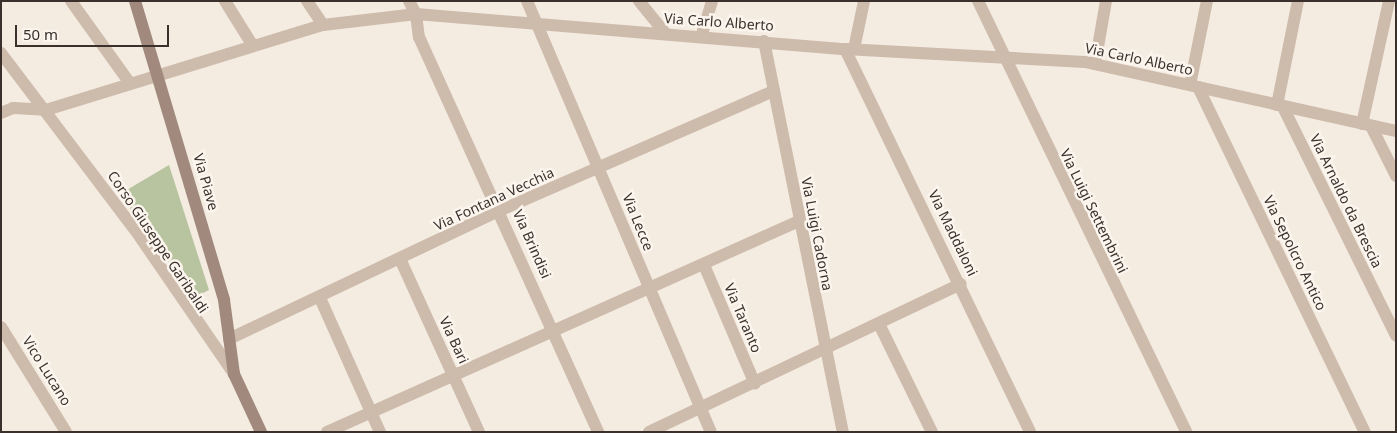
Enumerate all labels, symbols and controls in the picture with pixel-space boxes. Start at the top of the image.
street label: Via Carlo Alberto [664,10,774,34]
scale bar [18,15,171,47]
text: 50 m [23,24,58,44]
street label: Via Carlo Alberto [1083,39,1195,79]
street label: Via Arnaldo da Brescia [1306,131,1386,271]
street label: Via Luigi Settembrini [1057,146,1131,276]
street label: Via Piave [190,152,222,212]
street label: Via Fontana Vecchia [431,164,557,234]
street label: Corso Giuseppe Garibaldi [104,168,212,316]
street label: Via Luigi Cadorna [798,176,836,292]
street label: Via Maddaloni [925,187,981,279]
street label: Via Lecce [619,191,657,253]
street label: Via Sepolcro Antico [1260,193,1330,313]
street label: Via Brindisi [509,207,555,281]
street label: Via Taranto [721,281,765,355]
street label: Via Bari [436,314,472,366]
street label: Vico Lucano [19,333,75,409]

